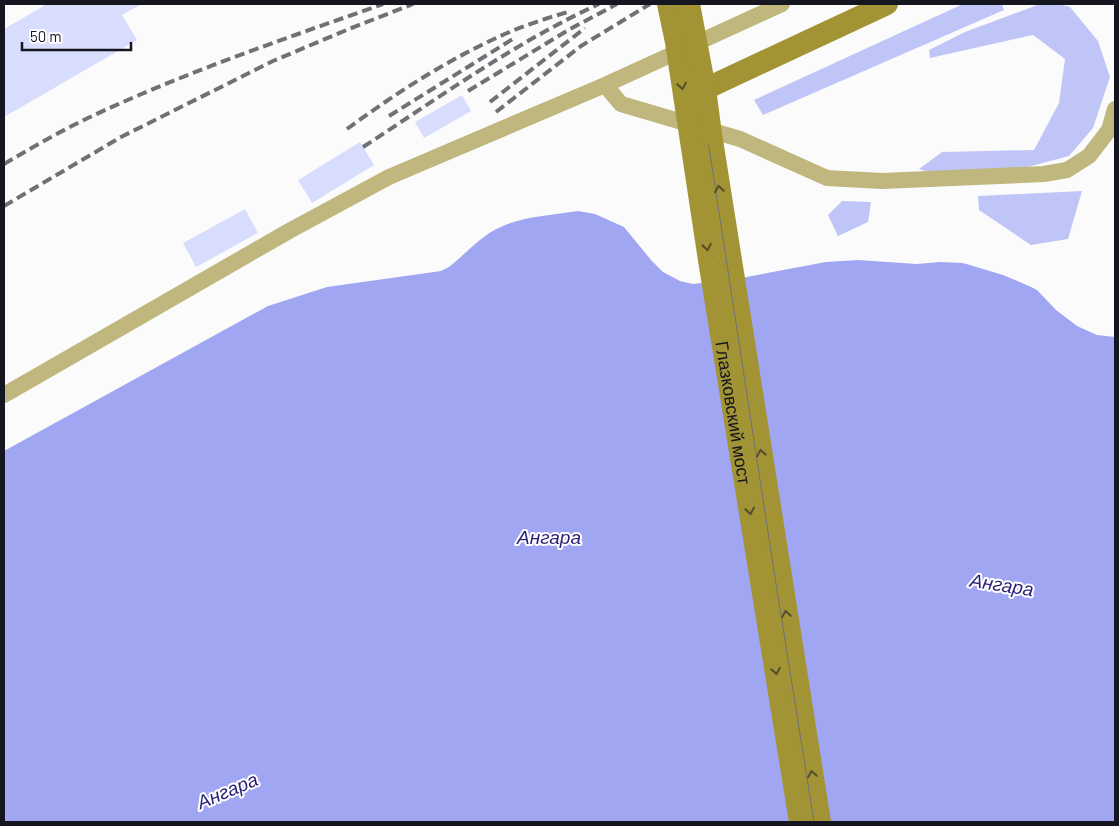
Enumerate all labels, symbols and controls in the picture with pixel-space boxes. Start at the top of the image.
scale bar [22,20,131,52]
text: 50 m [30,27,62,45]
one-way arrow [677,82,687,91]
one-way arrow [715,185,725,193]
one-way arrow [701,243,712,251]
street label: Глазковский мост [711,339,756,486]
one-way arrow [756,449,766,458]
one-way arrow [744,507,754,515]
water label: Ангара [516,525,581,548]
water label: Ангара [968,567,1035,600]
one-way arrow [781,609,791,618]
one-way arrow [770,667,780,676]
water label: Ангара [192,767,261,813]
one-way arrow [807,770,817,778]

